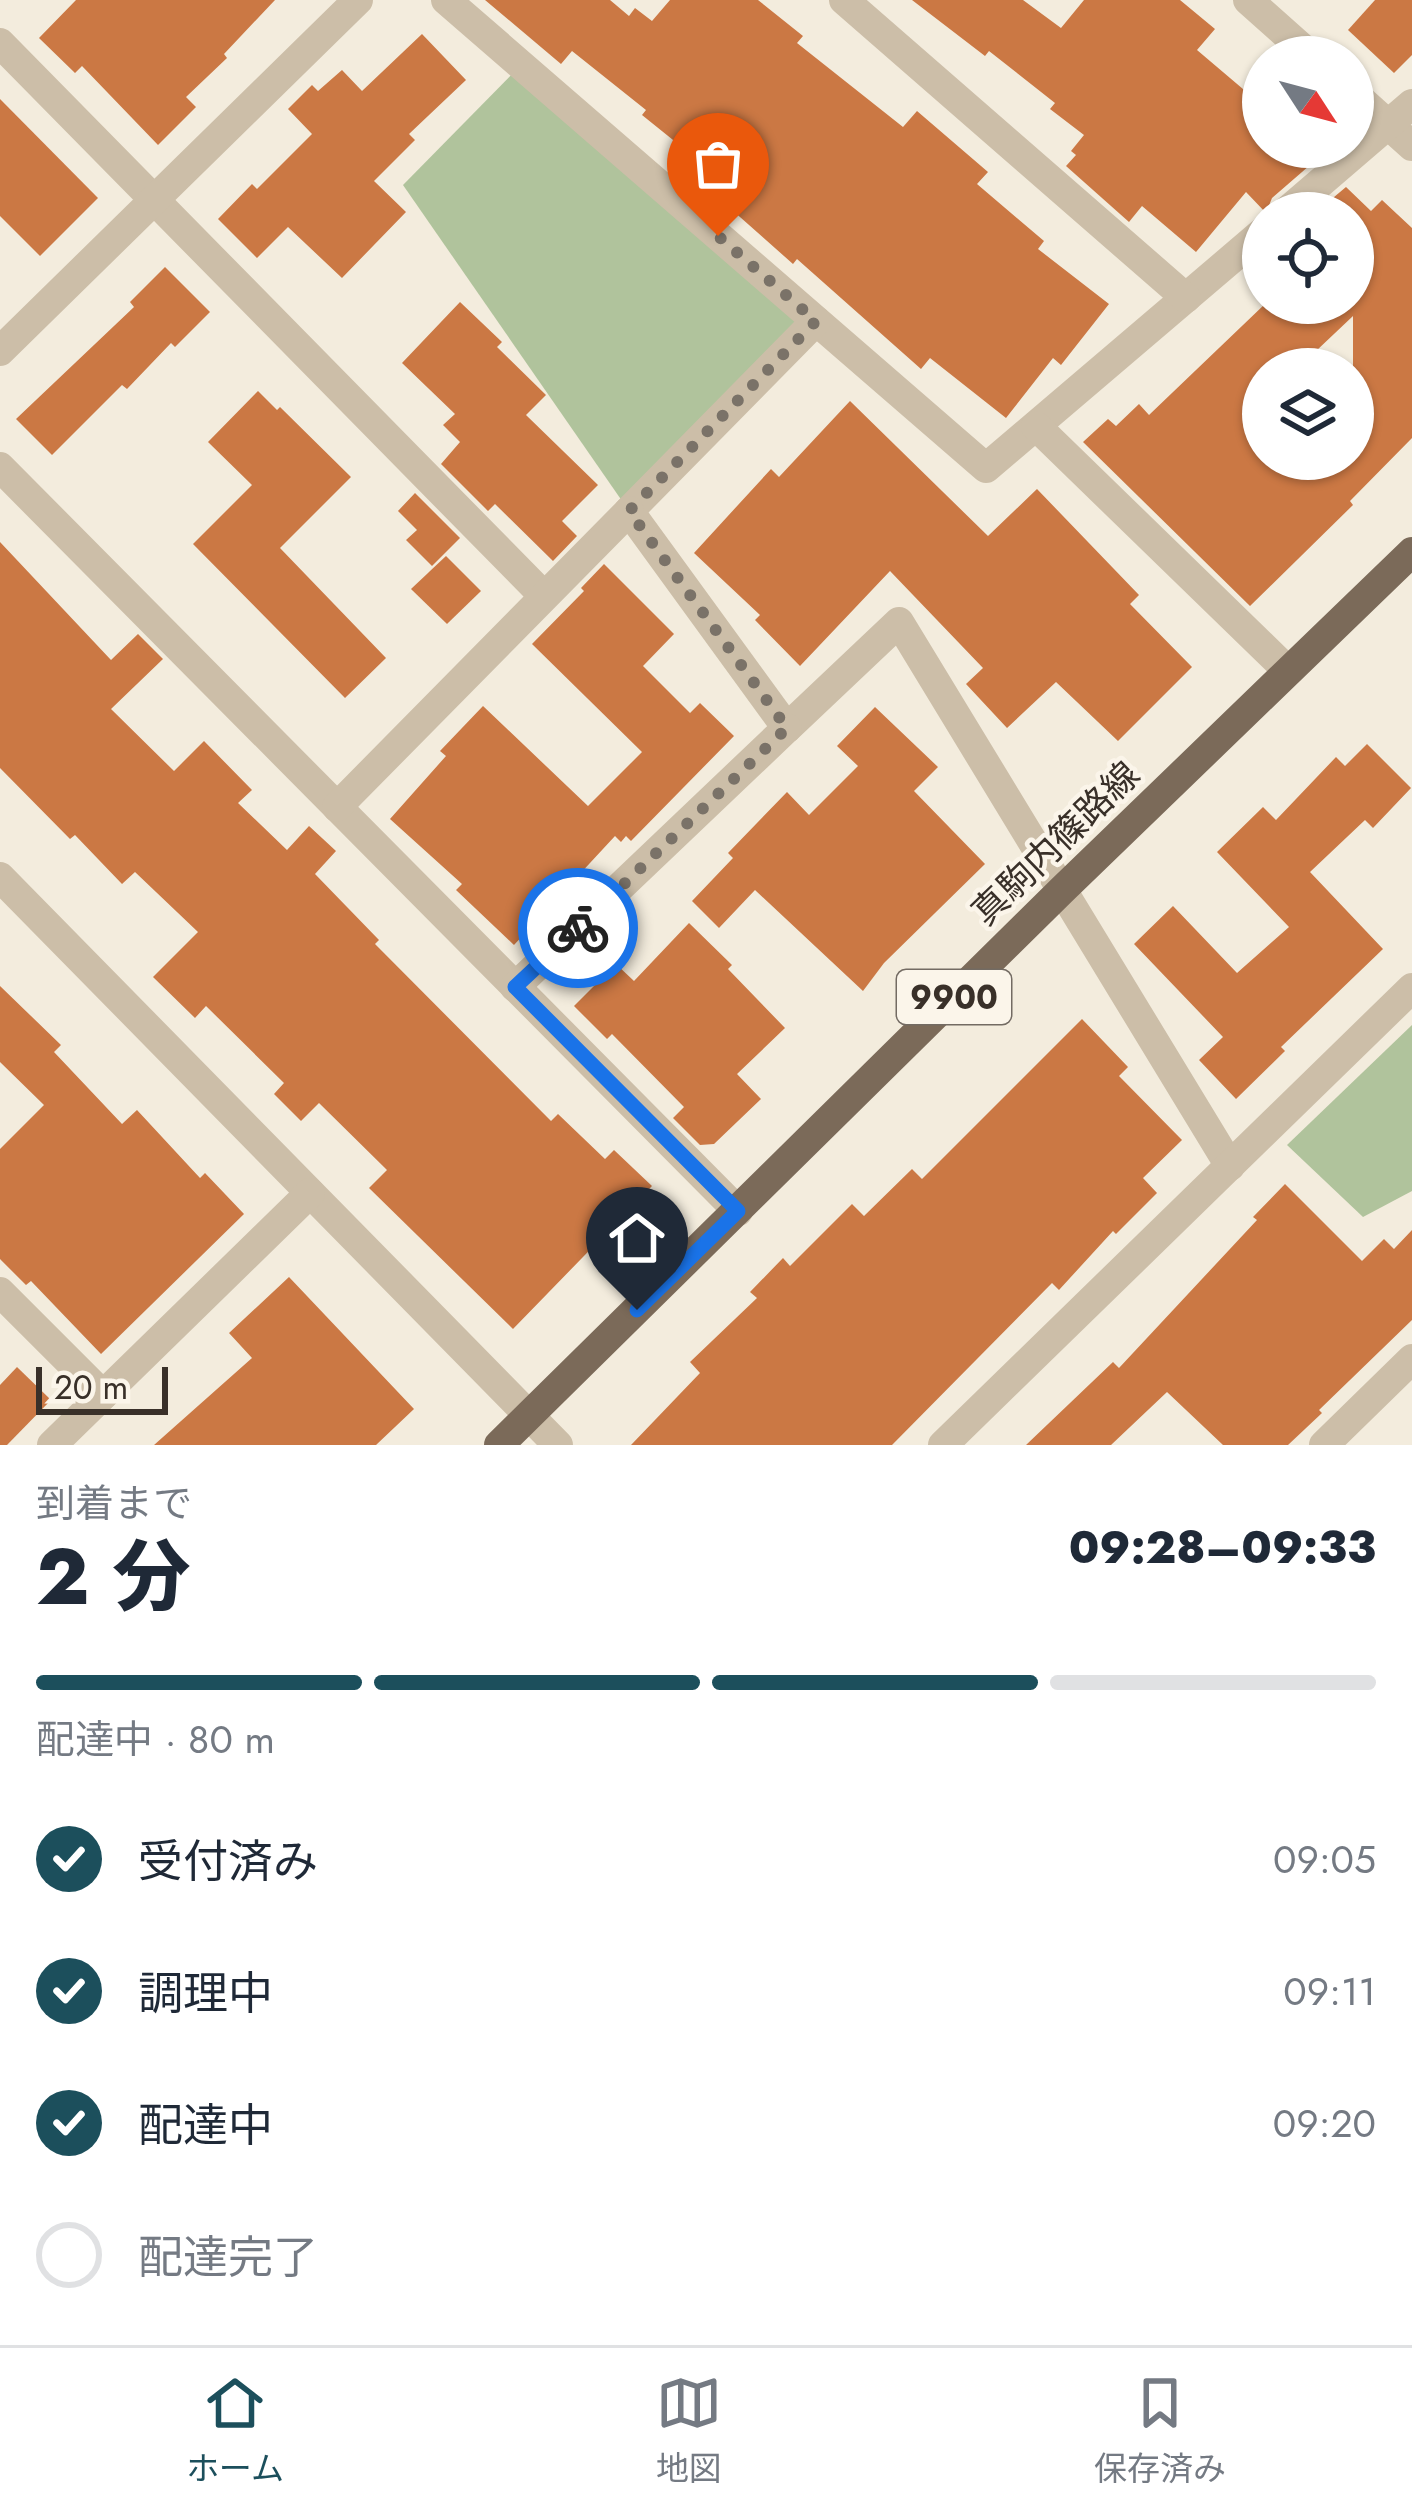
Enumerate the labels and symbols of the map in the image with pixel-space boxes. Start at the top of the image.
north arrow [1242,36,1374,168]
pin [667,113,769,236]
street label: 真駒内篠路線 [959,749,1151,937]
courier [518,868,638,988]
road number: 9900 [897,970,1011,1024]
pin [586,1187,688,1310]
scale bar [36,1361,168,1414]

